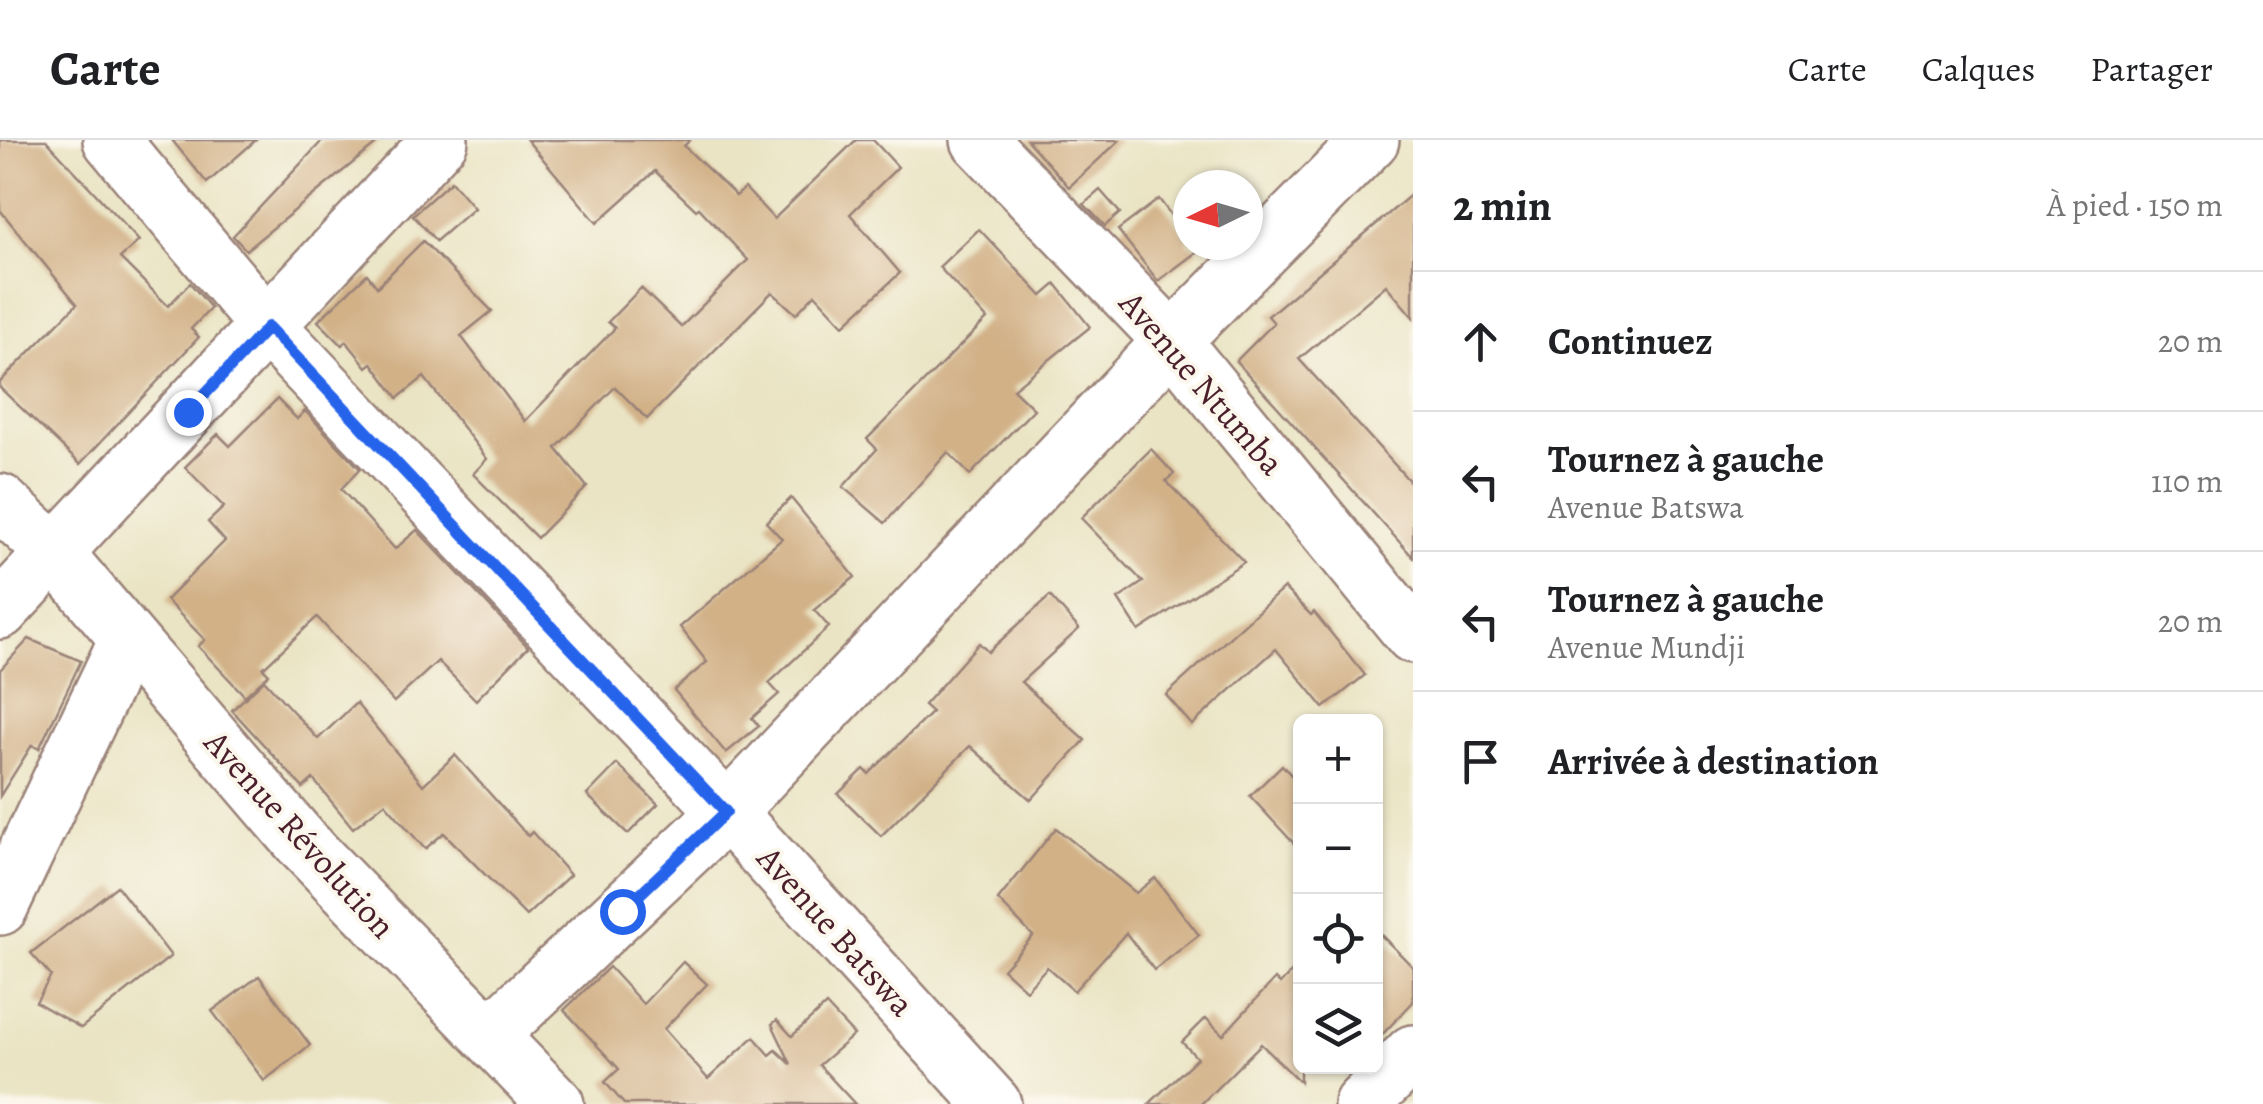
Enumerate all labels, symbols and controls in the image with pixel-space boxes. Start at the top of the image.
text: Carte [50,36,161,102]
text: Carte [1788,45,1867,93]
text: Calques [1922,45,2035,93]
text: Partager [2090,45,2213,93]
north arrow [1173,170,1263,260]
text: 2 min [1453,177,1552,234]
text: À pied · 150 m [2047,183,2223,227]
street label: Avenue Ntumba [1108,280,1296,486]
icon: ahead [1453,314,1508,369]
text: Continuez [1548,315,1713,367]
text: 20 m [2158,319,2223,363]
route end [166,390,212,436]
text: Tournez à gauche [1548,433,1824,485]
icon: left [1453,454,1508,509]
text: 110 m [2151,459,2223,503]
text: Avenue Batswa [1548,485,1744,529]
text: Tournez à gauche [1548,573,1824,625]
icon: left [1453,594,1508,649]
text: 20 m [2158,599,2223,643]
text: Avenue Mundji [1548,625,1745,669]
map controls [1293,714,1383,1074]
button: + [1293,714,1383,804]
street label: Avenue Révolution [193,719,407,949]
icon: arrive [1453,734,1508,789]
text: Arrivée à destination [1548,735,1879,787]
button: − [1293,804,1383,894]
street label: Avenue Batswa [746,835,926,1027]
route start [600,889,646,935]
button: locate [1293,894,1383,984]
button: layers [1293,984,1383,1074]

